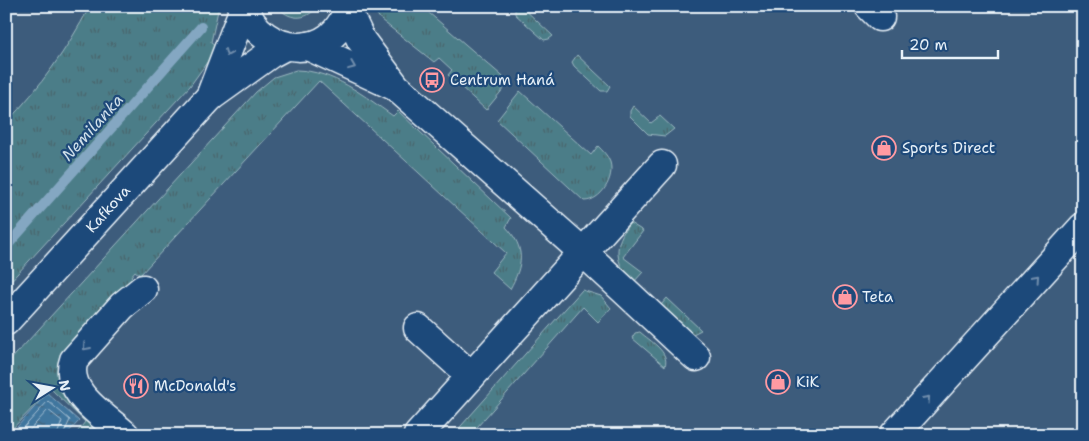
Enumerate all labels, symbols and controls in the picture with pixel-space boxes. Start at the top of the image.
scale bar [902,28,998,60]
text: 20 m [909,35,948,55]
one-way arrow [224,48,234,57]
one-way arrow [347,60,356,71]
bus stop icon: Centrum Haná [419,67,445,93]
place label: Centrum Haná [450,70,555,90]
water label: Nemilanka [57,89,128,165]
shop icon: Sports Direct [871,135,897,161]
place label: Sports Direct [902,138,995,158]
street label: Kafkova [81,180,135,237]
one-way arrow [1031,275,1040,284]
shop icon: Teta [832,284,858,310]
place label: Teta [862,287,894,307]
one-way arrow [83,341,92,350]
north arrow [28,364,78,414]
shop icon: KiK [765,369,791,395]
place label: KiK [796,372,820,392]
restaurant icon: McDonald's [123,373,149,399]
place label: McDonald's [154,376,236,396]
text: N [55,378,75,393]
one-way arrow [921,395,930,404]

